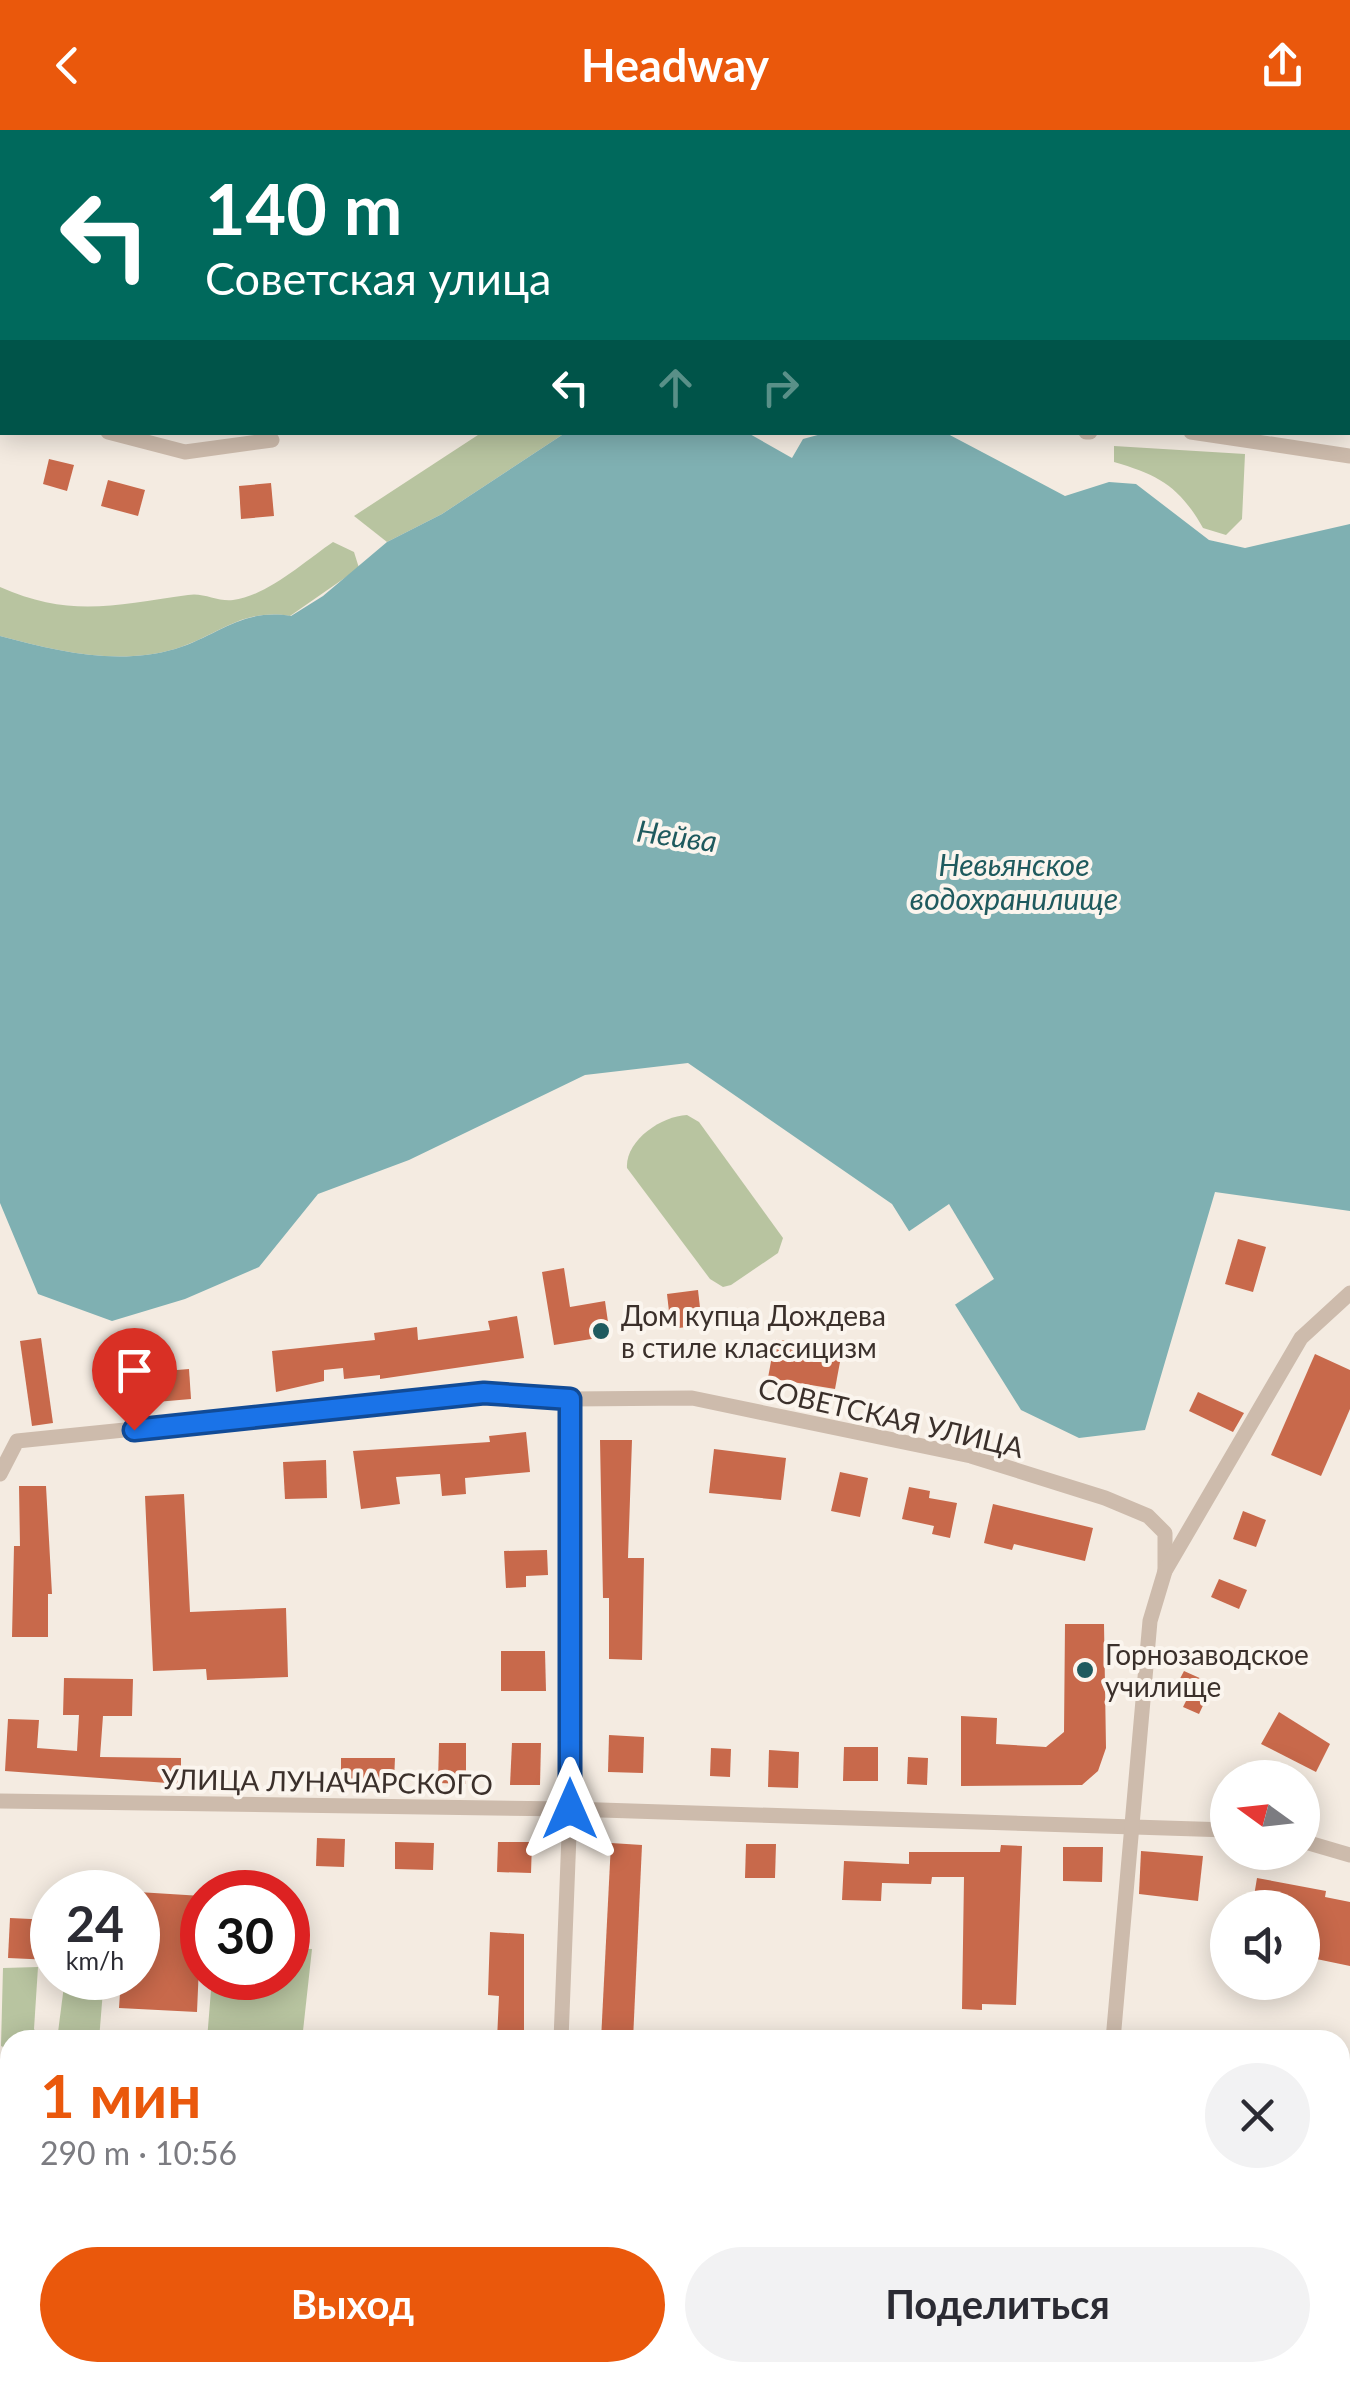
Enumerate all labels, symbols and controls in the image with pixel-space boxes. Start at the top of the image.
icon: back [40,38,95,93]
text: Headway [581,38,769,92]
icon: share [1255,38,1310,93]
text: 140 m [205,166,402,250]
icon: left [40,170,170,300]
text: Советская улица [205,251,551,305]
icon: left [543,360,598,415]
icon: ahead [648,360,703,415]
icon: right [753,360,808,415]
water label: Нейва [635,812,719,858]
water label: Невьянское водохранилище [910,846,1118,916]
place label: Дом купца Дождева в стиле классицизм [621,1298,886,1364]
marker: Дом купца Дождева в стиле классицизм [590,1320,612,1342]
pin [92,1328,177,1431]
icon: arrive [107,1343,162,1398]
street label: СОВЕТСКАЯ УЛИЦА [755,1370,1027,1464]
place label: Горнозаводское училище [1105,1637,1309,1703]
marker: Горнозаводское училище [1074,1659,1096,1681]
position arrow [518,1757,622,1861]
north arrow [1210,1760,1320,1870]
map controls [1210,1760,1320,2000]
street label: УЛИЦА ЛУНАЧАРСКОГО [161,1761,493,1801]
speed limit sign: 30 [180,1870,310,2000]
button: sound [1210,1890,1320,2000]
text: 24 [66,1893,124,1953]
text: km/h [66,1945,124,1975]
text: 1 мин [40,2059,202,2131]
button: close [1205,2063,1310,2168]
text: 290 m · 10:56 [40,2133,237,2172]
button: Выход [40,2247,665,2362]
button: Поделиться [685,2247,1310,2362]

